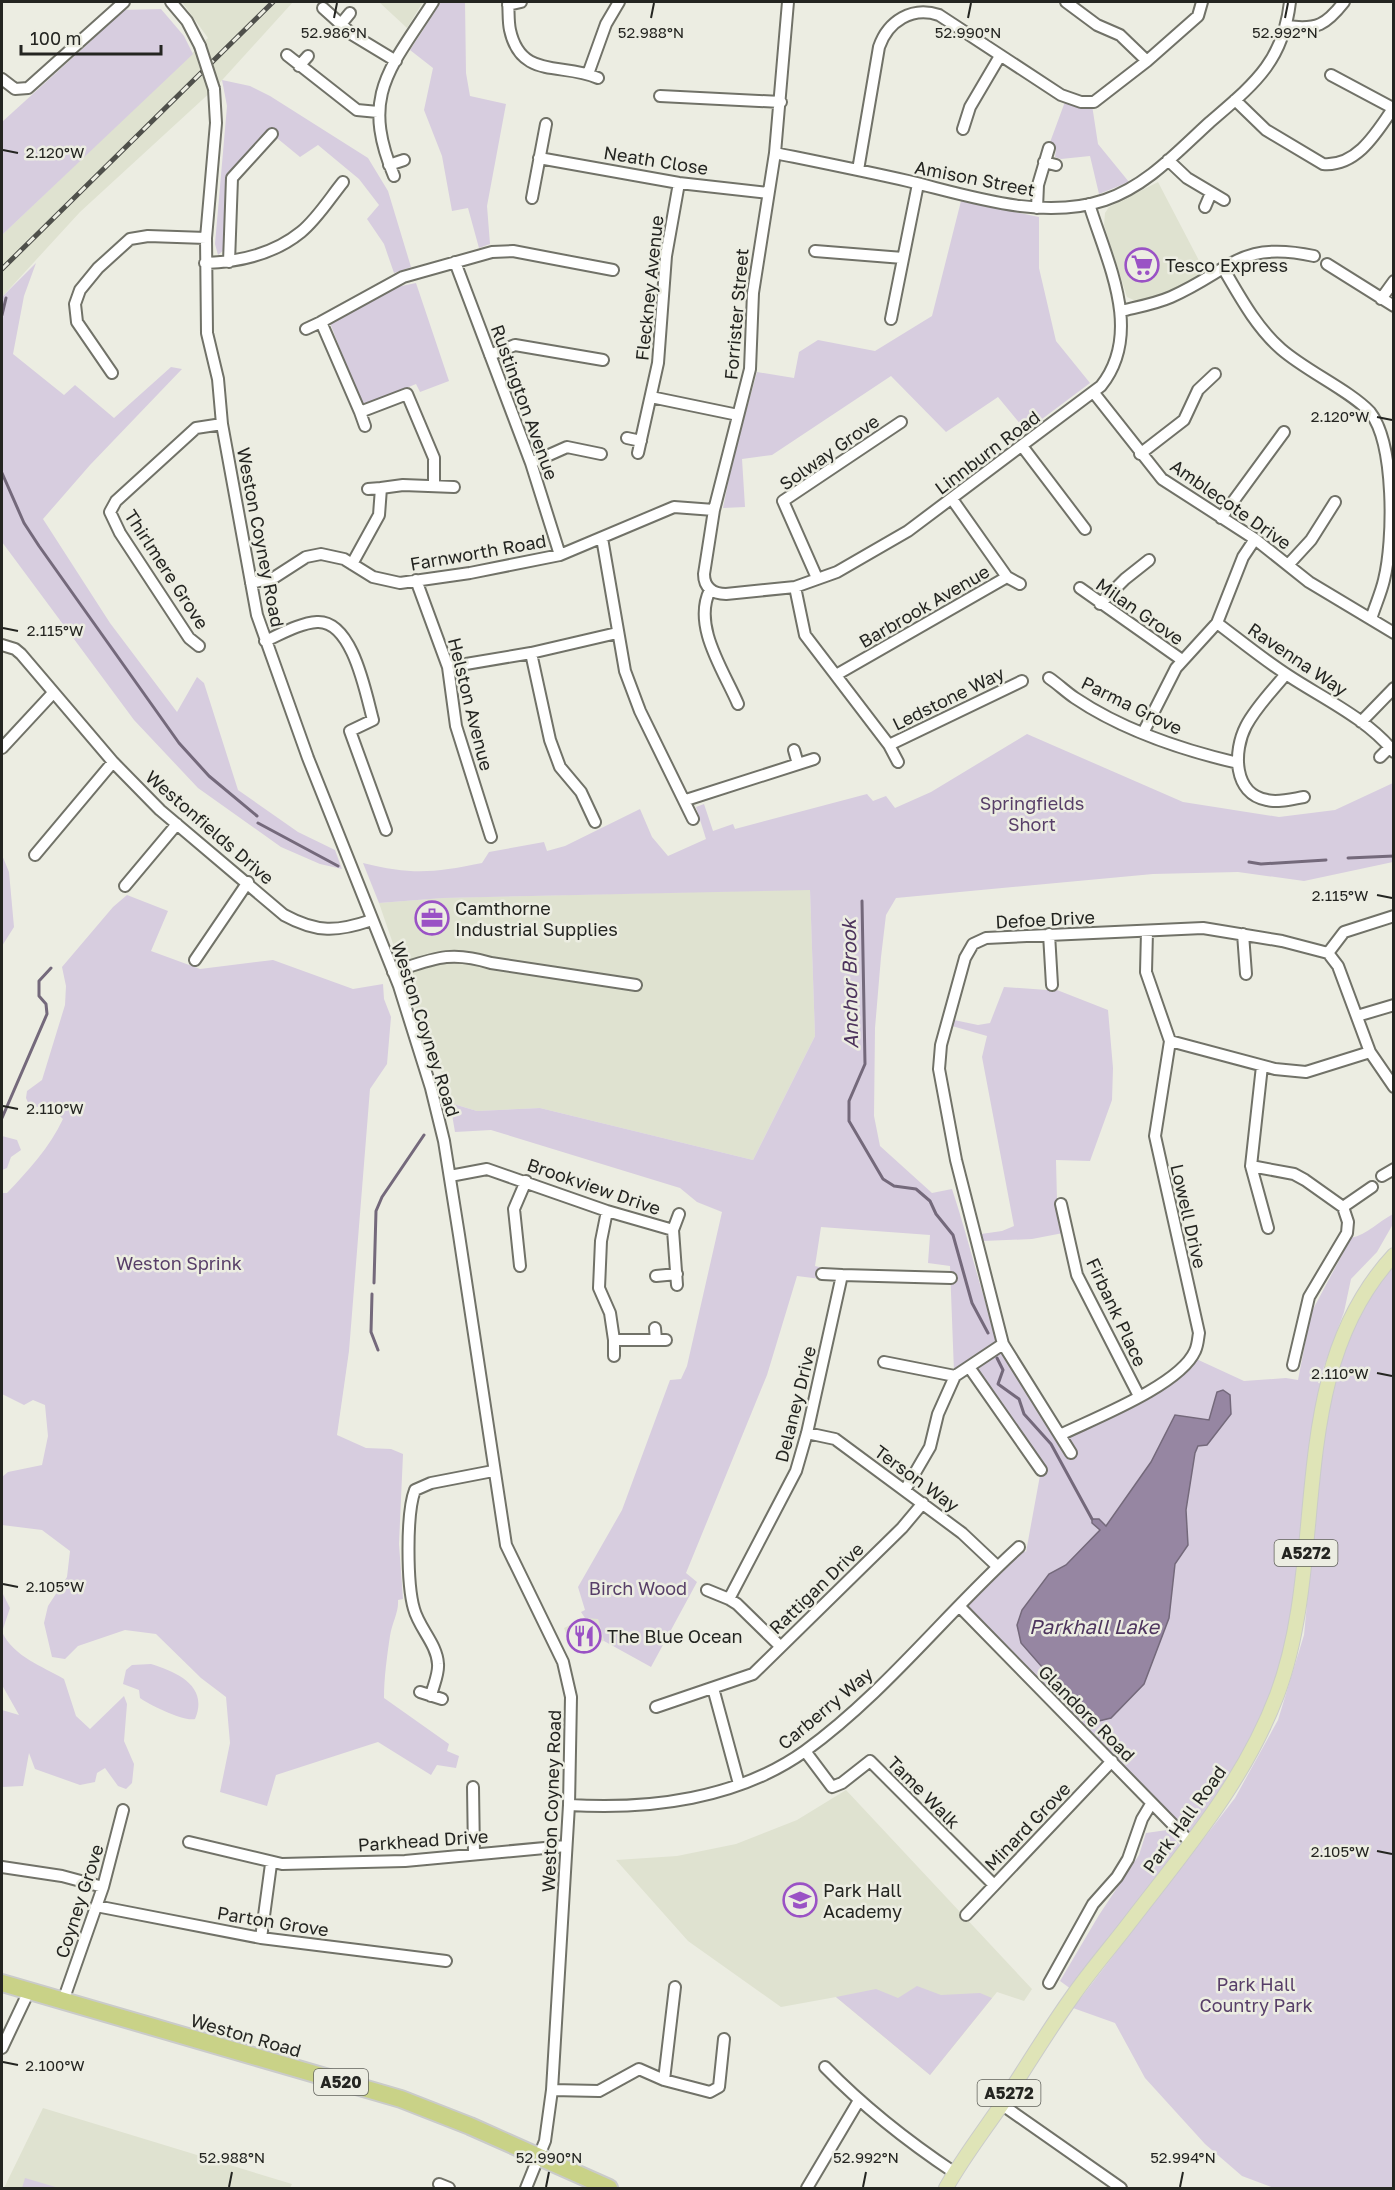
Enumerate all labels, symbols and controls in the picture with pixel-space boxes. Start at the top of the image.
scale bar [21,18,160,56]
text: 52.986°N [301,23,367,41]
text: 52.988°N [618,23,684,41]
text: 52.990°N [935,23,1001,41]
text: 52.992°N [1252,23,1318,41]
text: 100 m [30,27,81,49]
street label: Neath Close [602,141,710,179]
text: 2.120°W [26,143,84,161]
street label: Amison Street [913,156,1037,200]
street label: Fleckney Avenue [630,214,668,362]
street label: Forrister Street [719,247,753,381]
supermarket icon: Tesco Express [1124,247,1160,283]
place label: Tesco Express [1165,254,1288,276]
street label: Rustington Avenue [487,321,563,483]
street label: Linnburn Road [930,405,1044,499]
text: 2.120°W [1311,407,1369,425]
street label: Solway Grove [775,410,883,494]
street label: Weston Coyney Road [233,445,289,629]
street label: Amblecote Drive [1166,454,1296,554]
street label: Thirlmere Grove [120,505,214,633]
street label: Farnworth Road [408,529,548,575]
street label: Barbrook Avenue [855,560,993,652]
street label: Milan Grove [1092,573,1188,649]
street label: Ravenna Way [1244,618,1352,700]
text: 2.115°W [27,621,83,639]
street label: Helston Avenue [444,635,498,773]
street label: Ledstone Way [889,661,1007,735]
street label: Parma Grove [1078,671,1186,739]
street label: Westonfields Drive [141,765,279,889]
park label: Springfields Short [980,792,1084,835]
text: 2.115°W [1312,886,1368,904]
place label: Camthorne Industrial Supplies [455,897,618,940]
office icon: Camthorne Industrial Supplies [414,900,450,936]
street label: Defoe Drive [995,905,1095,933]
water label: Anchor Brook [836,916,862,1049]
street label: Weston Coyney Road [387,939,465,1119]
text: 2.110°W [26,1099,84,1117]
street label: Brookview Drive [524,1153,664,1219]
street label: Lowell Drive [1166,1162,1212,1270]
park label: Weston Sprink [116,1252,242,1274]
street label: Firbank Place [1082,1254,1152,1370]
street label: Delaney Drive [770,1343,820,1465]
text: 2.110°W [1311,1364,1369,1382]
street label: Terson Way [870,1440,964,1516]
street label: Rattigan Drive [764,1538,868,1638]
road number: A5272 [1274,1540,1338,1566]
text: 2.105°W [26,1577,84,1595]
park label: Birch Wood [589,1577,687,1599]
water label: Parkhall Lake [1029,1614,1160,1638]
restaurant icon: The Blue Ocean [566,1618,602,1654]
place label: The Blue Ocean [607,1625,743,1647]
street label: Glandore Road [1034,1660,1140,1766]
street label: Carberry Way [773,1662,877,1754]
street label: Weston Coyney Road [537,1709,565,1893]
street label: Tame Walk [883,1751,965,1833]
street label: Park Hall Road [1138,1761,1230,1877]
street label: Minard Grove [979,1777,1075,1875]
street label: Parkhead Drive [357,1824,489,1856]
street label: Coyney Grove [50,1841,108,1961]
text: 2.105°W [1311,1842,1369,1860]
place label: Park Hall Academy [823,1879,902,1922]
school or university icon: Park Hall Academy [782,1882,818,1918]
street label: Parton Grove [216,1901,330,1941]
park label: Park Hall Country Park [1199,1973,1313,2016]
street label: Weston Road [188,2009,304,2061]
text: 2.100°W [25,2056,85,2074]
road number: A520 [314,2069,368,2095]
road number: A5272 [978,2080,1040,2106]
text: 52.988°N [199,2148,265,2166]
text: 52.990°N [516,2148,582,2166]
text: 52.992°N [833,2148,899,2166]
text: 52.994°N [1150,2148,1216,2166]

